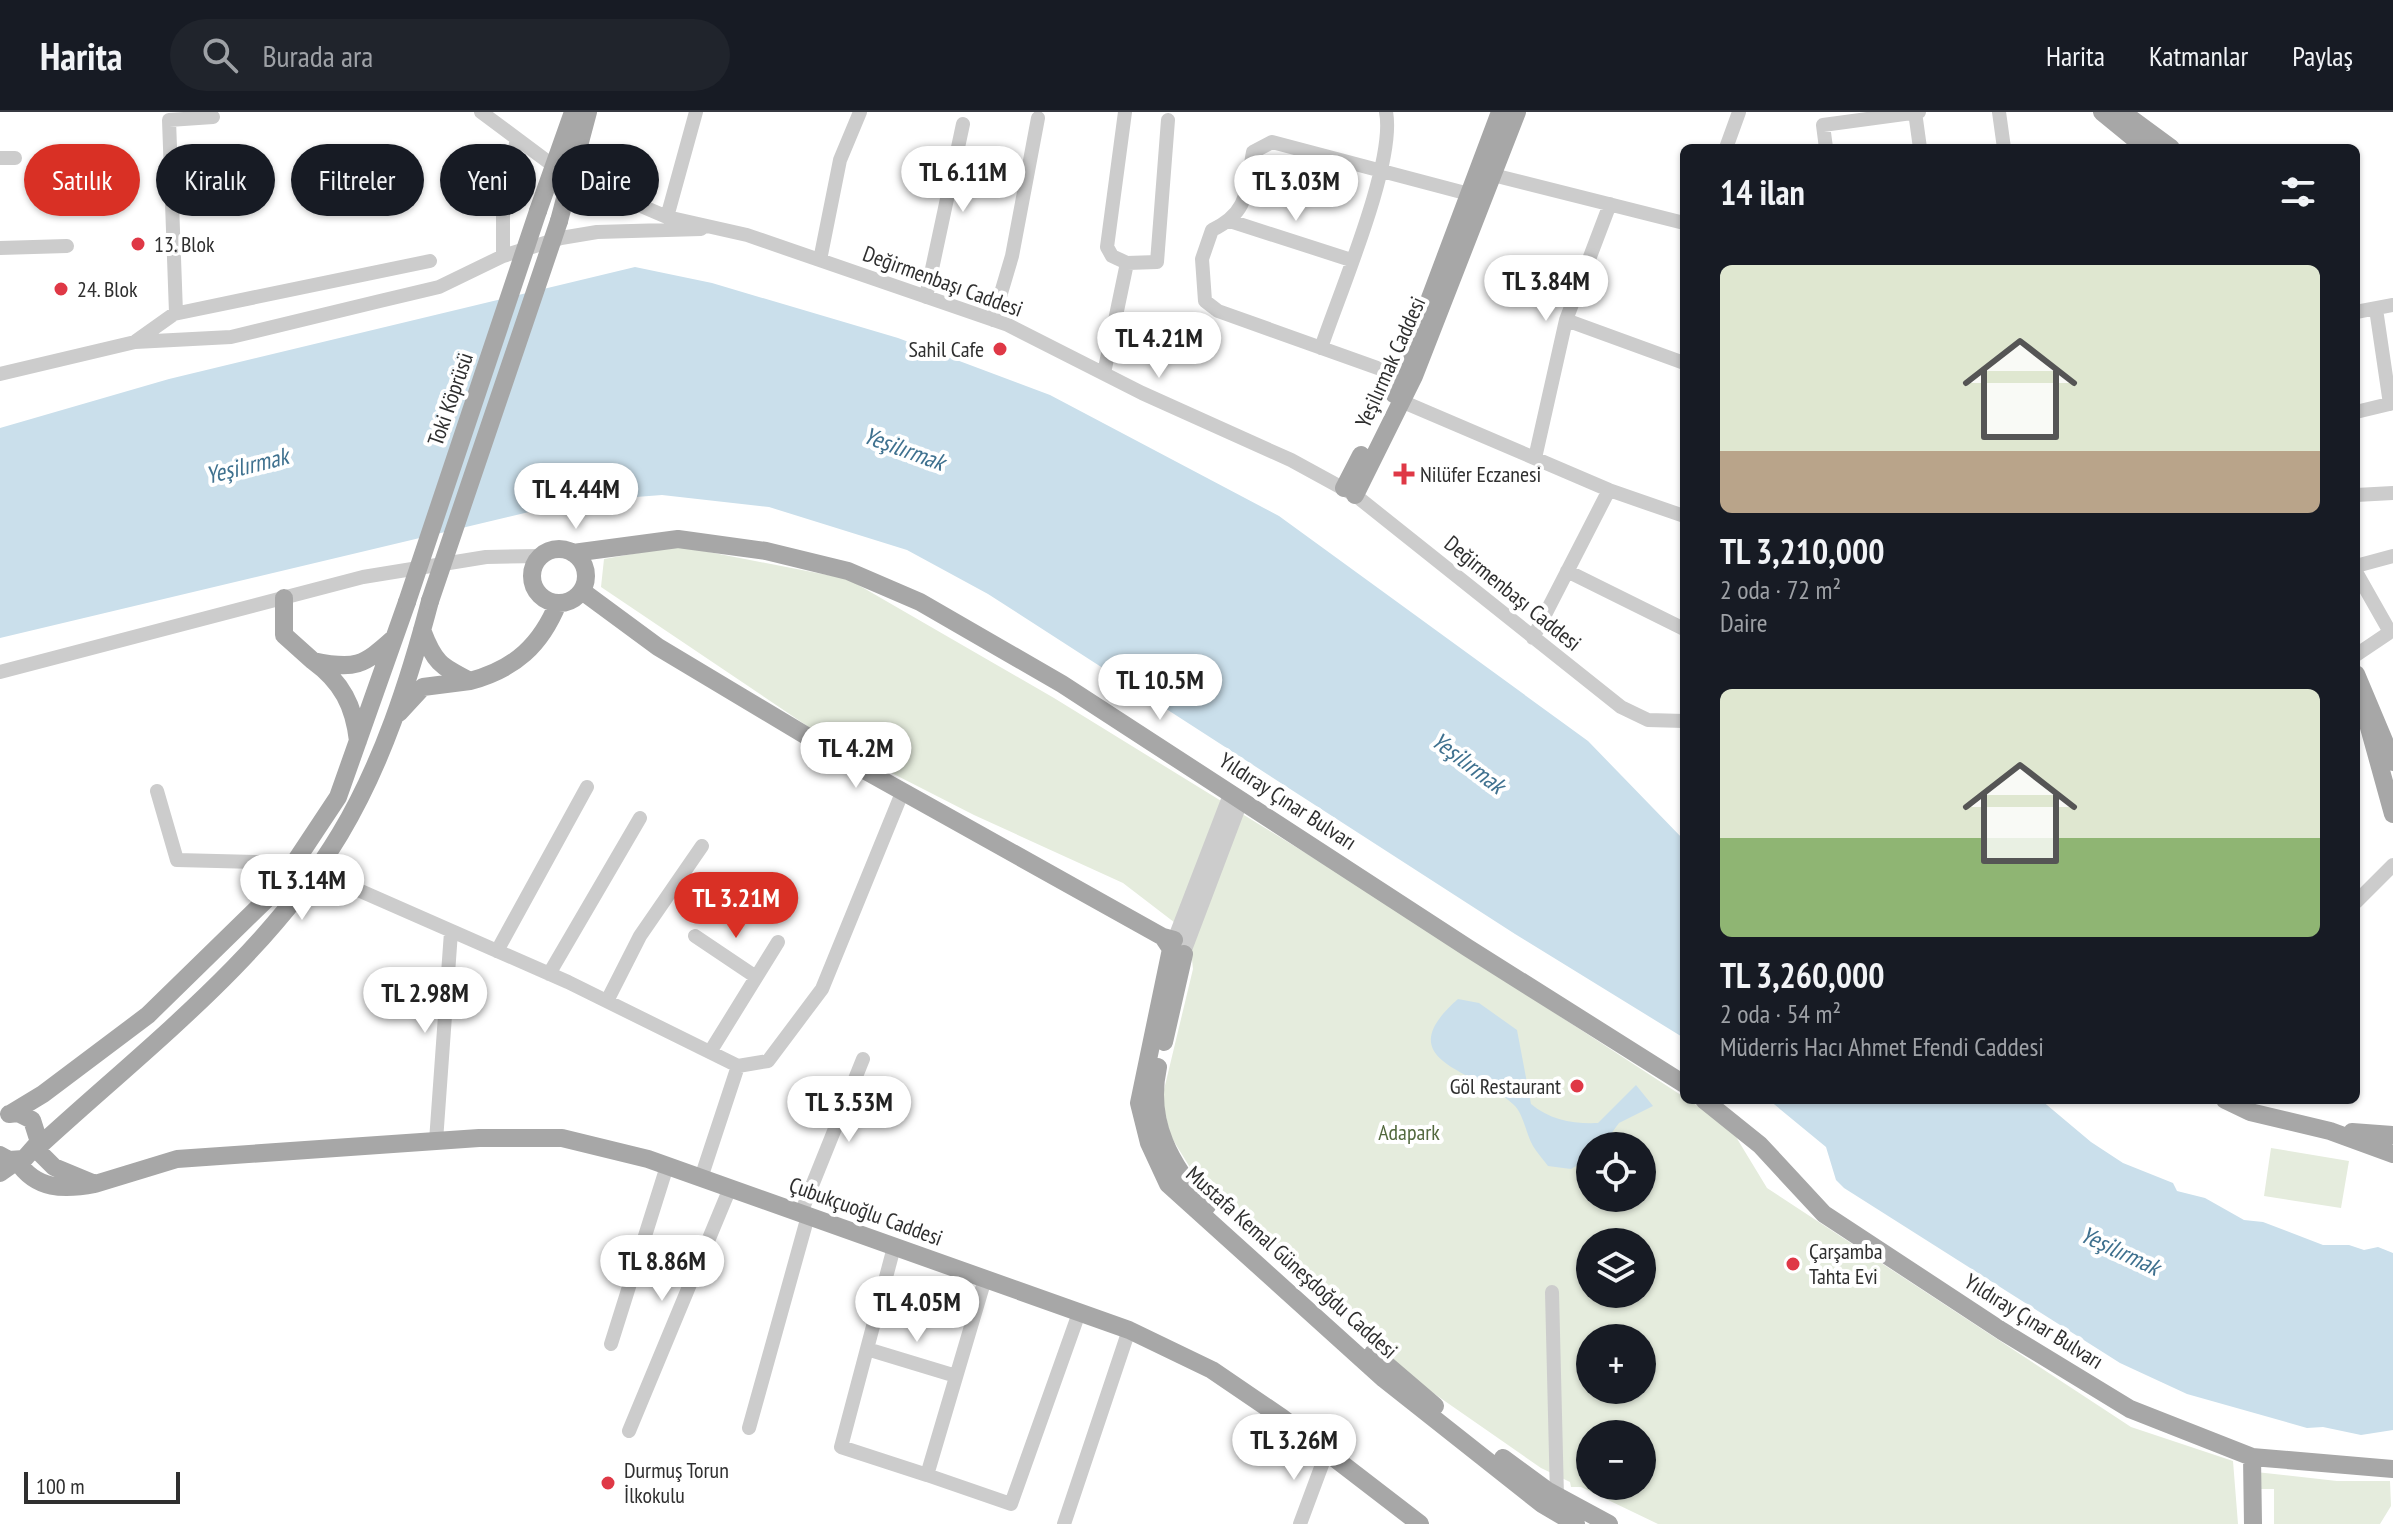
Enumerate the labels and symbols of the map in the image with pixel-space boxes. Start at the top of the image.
pin: TL 6.11M [880,146,1046,214]
pin: TL 3.03M [1213,155,1379,223]
place label: 13. Blok [154,230,215,258]
marker: 13. Blok [129,235,147,253]
street label: Değirmenbaşı Caddesi [859,239,1027,323]
pin: TL 3.84M [1463,255,1629,323]
place label: 24. Blok [77,275,138,303]
marker: 24. Blok [52,280,70,298]
street label: Yeşilırmak Caddesi [1349,292,1431,432]
pin: TL 4.21M [1076,312,1242,380]
place label: Sahil Cafe [908,335,984,363]
marker: Sahil Cafe [991,340,1009,358]
street label: Toki Köprüsü [421,349,479,449]
water label: Yeşilırmak [859,420,952,478]
water label: Yeşilırmak [202,440,294,491]
place label: Nilüfer Eczanesi [1420,460,1541,488]
pin: TL 4.44M [493,463,659,531]
marker: Nilüfer Eczanesi [1395,465,1413,483]
street label: Değirmenbaşı Caddesi [1439,529,1587,657]
pin: TL 10.5M [1077,654,1243,722]
pin: TL 4.2M [782,722,930,790]
water label: Yeşilırmak [1425,725,1513,802]
street label: Yıldıray Çınar Bulvarı [1214,746,1362,856]
pin: TL 3.14M [219,854,385,922]
pin: TL 3.21M [653,872,819,940]
pin: TL 2.98M [342,967,508,1035]
place label: Göl Restaurant [1450,1072,1561,1100]
pin: TL 3.53M [766,1076,932,1144]
marker: Göl Restaurant [1568,1077,1586,1095]
park label: Adapark [1378,1118,1440,1146]
street label: Mustafa Kemal Güneşdoğdu Caddesi [1181,1160,1403,1364]
street label: Çubukçuoğlu Caddesi [785,1170,947,1252]
water label: Yeşilırmak [2075,1219,2167,1284]
pin: TL 8.86M [579,1235,745,1303]
place label: Çarşamba Tahta Evi [1809,1237,1883,1290]
marker: Çarşamba Tahta Evi [1784,1255,1802,1273]
street label: Yıldıray Çınar Bulvarı [1959,1267,2109,1375]
pin: TL 4.05M [834,1276,1000,1344]
pin: TL 3.26M [1211,1414,1377,1482]
place label: Durmuş Torun İlkokulu [624,1456,729,1509]
scale bar [24,1468,180,1504]
marker: Durmuş Torun İlkokulu [599,1474,617,1492]

